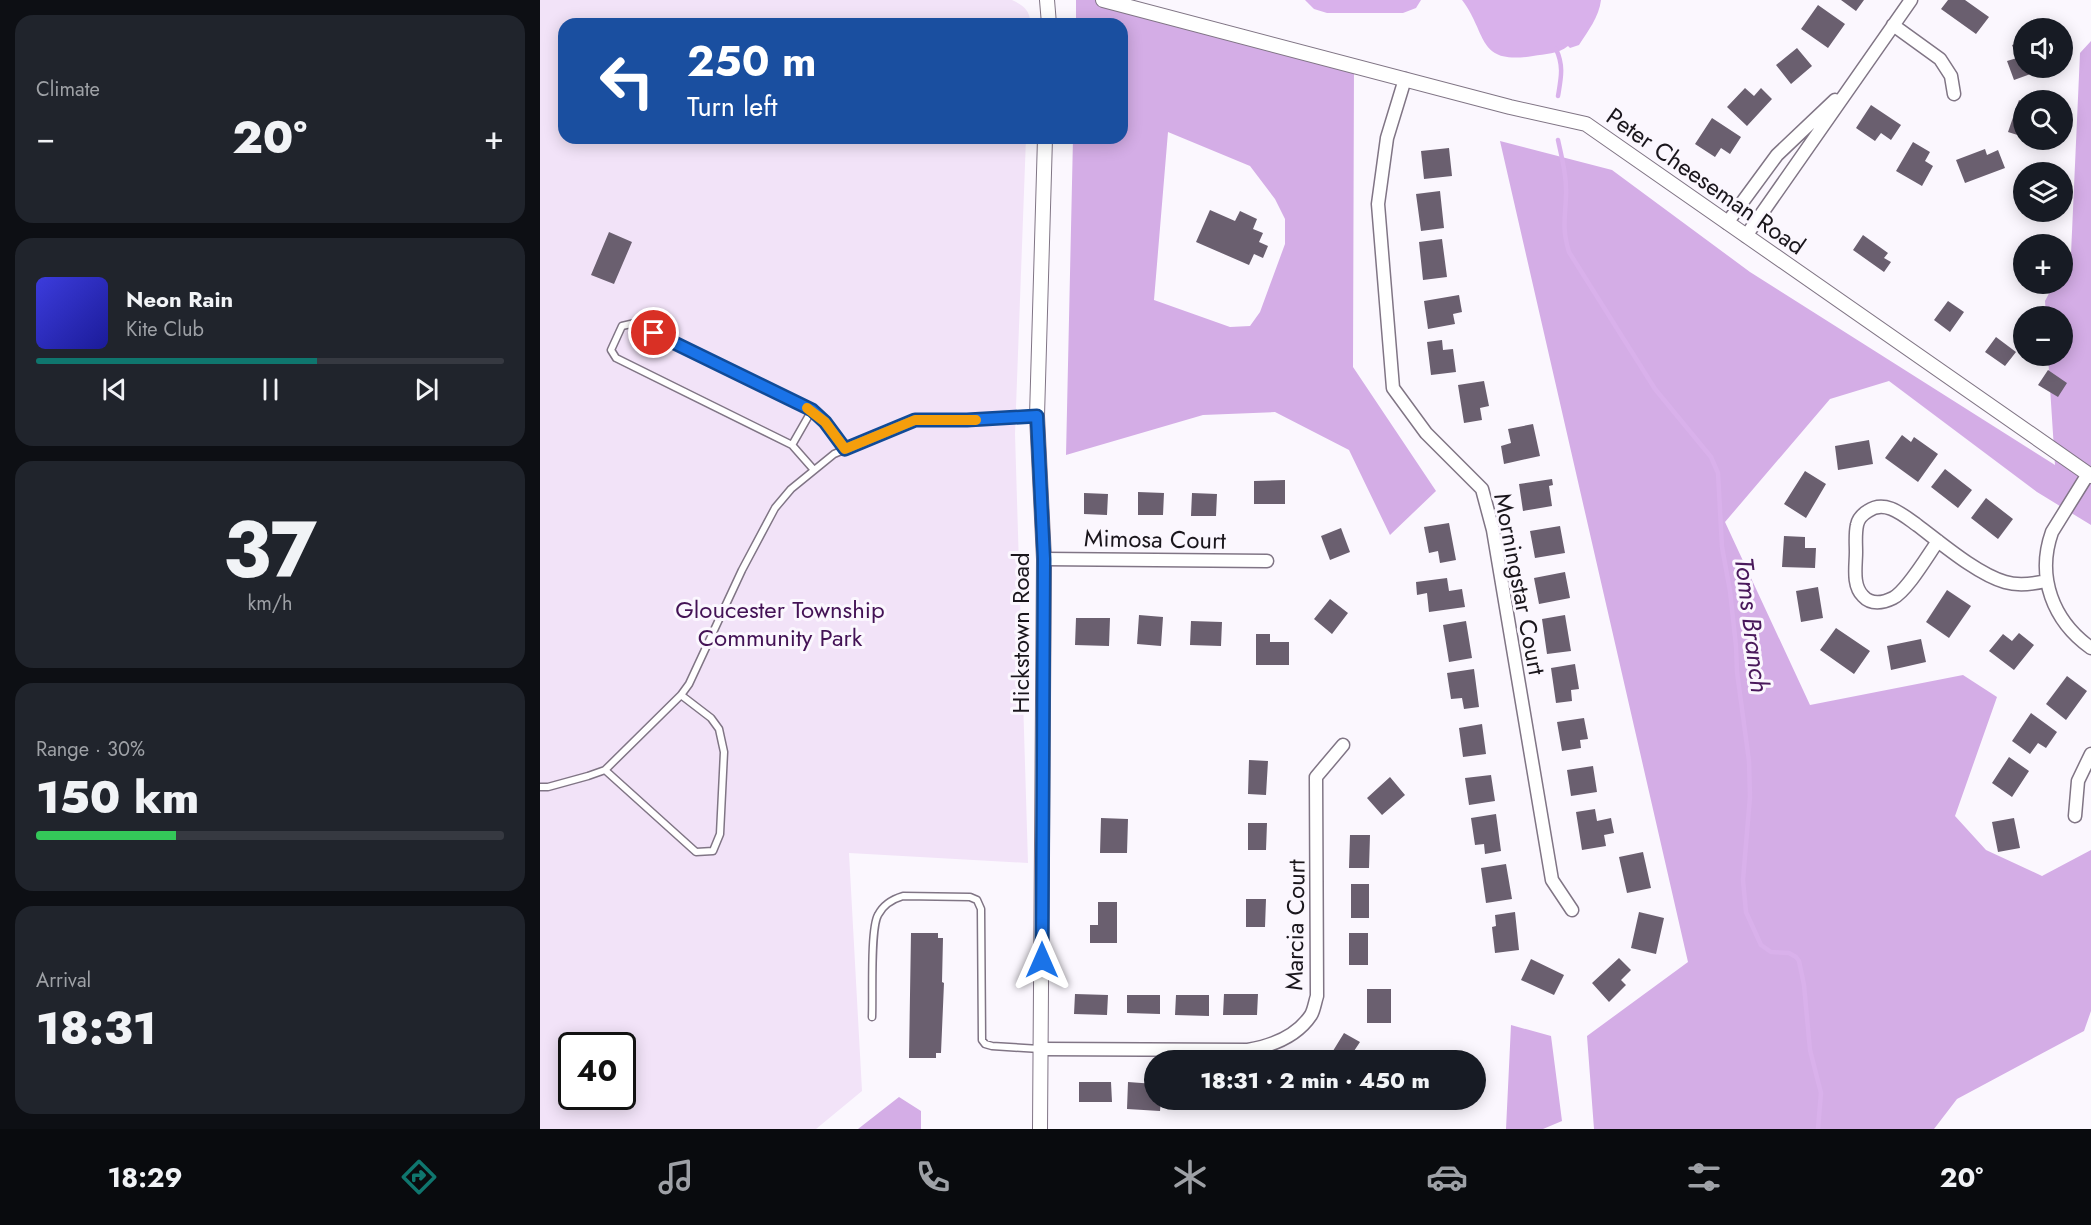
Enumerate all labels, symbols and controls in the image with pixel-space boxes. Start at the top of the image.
map controls [2013,18,2073,366]
button: sound [2013,18,2073,78]
text: 250 m [687,31,817,92]
icon: left [588,42,666,120]
text: Climate [36,75,100,104]
text: Turn left [687,87,777,126]
button: search [2013,90,2073,150]
street label: Peter Cheeseman Road [1599,99,1813,263]
text: 20° [232,105,307,170]
text: − [36,114,55,161]
text: + [484,114,504,161]
button: layers [2013,162,2073,222]
button: + [2013,234,2073,294]
text: Neon Rain [126,283,233,315]
button: − [2013,306,2073,366]
pin [628,307,679,358]
text: Kite Club [126,315,204,344]
icon: arrive [637,316,670,349]
icon: previous [98,373,131,406]
icon: pause [254,373,287,406]
icon: next [410,373,443,406]
street label: Morningstar Court [1485,490,1555,678]
text: 37 [223,494,317,606]
street label: Mimosa Court [1084,520,1227,558]
street label: Hickstown Road [1003,552,1038,714]
water label: Toms Branch [1725,555,1779,695]
text: km/h [247,589,293,618]
park label: Gloucester Township Community Park [675,592,885,655]
text: Range · 30% [36,735,145,764]
text: 150 km [36,765,199,830]
street label: Marcia Court [1276,859,1314,991]
position arrow [1010,928,1074,992]
text: Arrival [36,966,91,995]
text: 18:31 [36,996,156,1061]
speed limit sign: 40 [558,1032,636,1110]
text: 18:31 · 2 min · 450 m [1200,1064,1430,1096]
icon: directions [398,1156,440,1198]
icon: music [655,1156,697,1198]
icon: phone [912,1156,954,1198]
icon: climate [1169,1156,1211,1198]
icon: car [1426,1156,1468,1198]
icon: filters [1683,1156,1725,1198]
text: 18:29 [108,1158,183,1197]
text: 20° [1940,1158,1983,1197]

